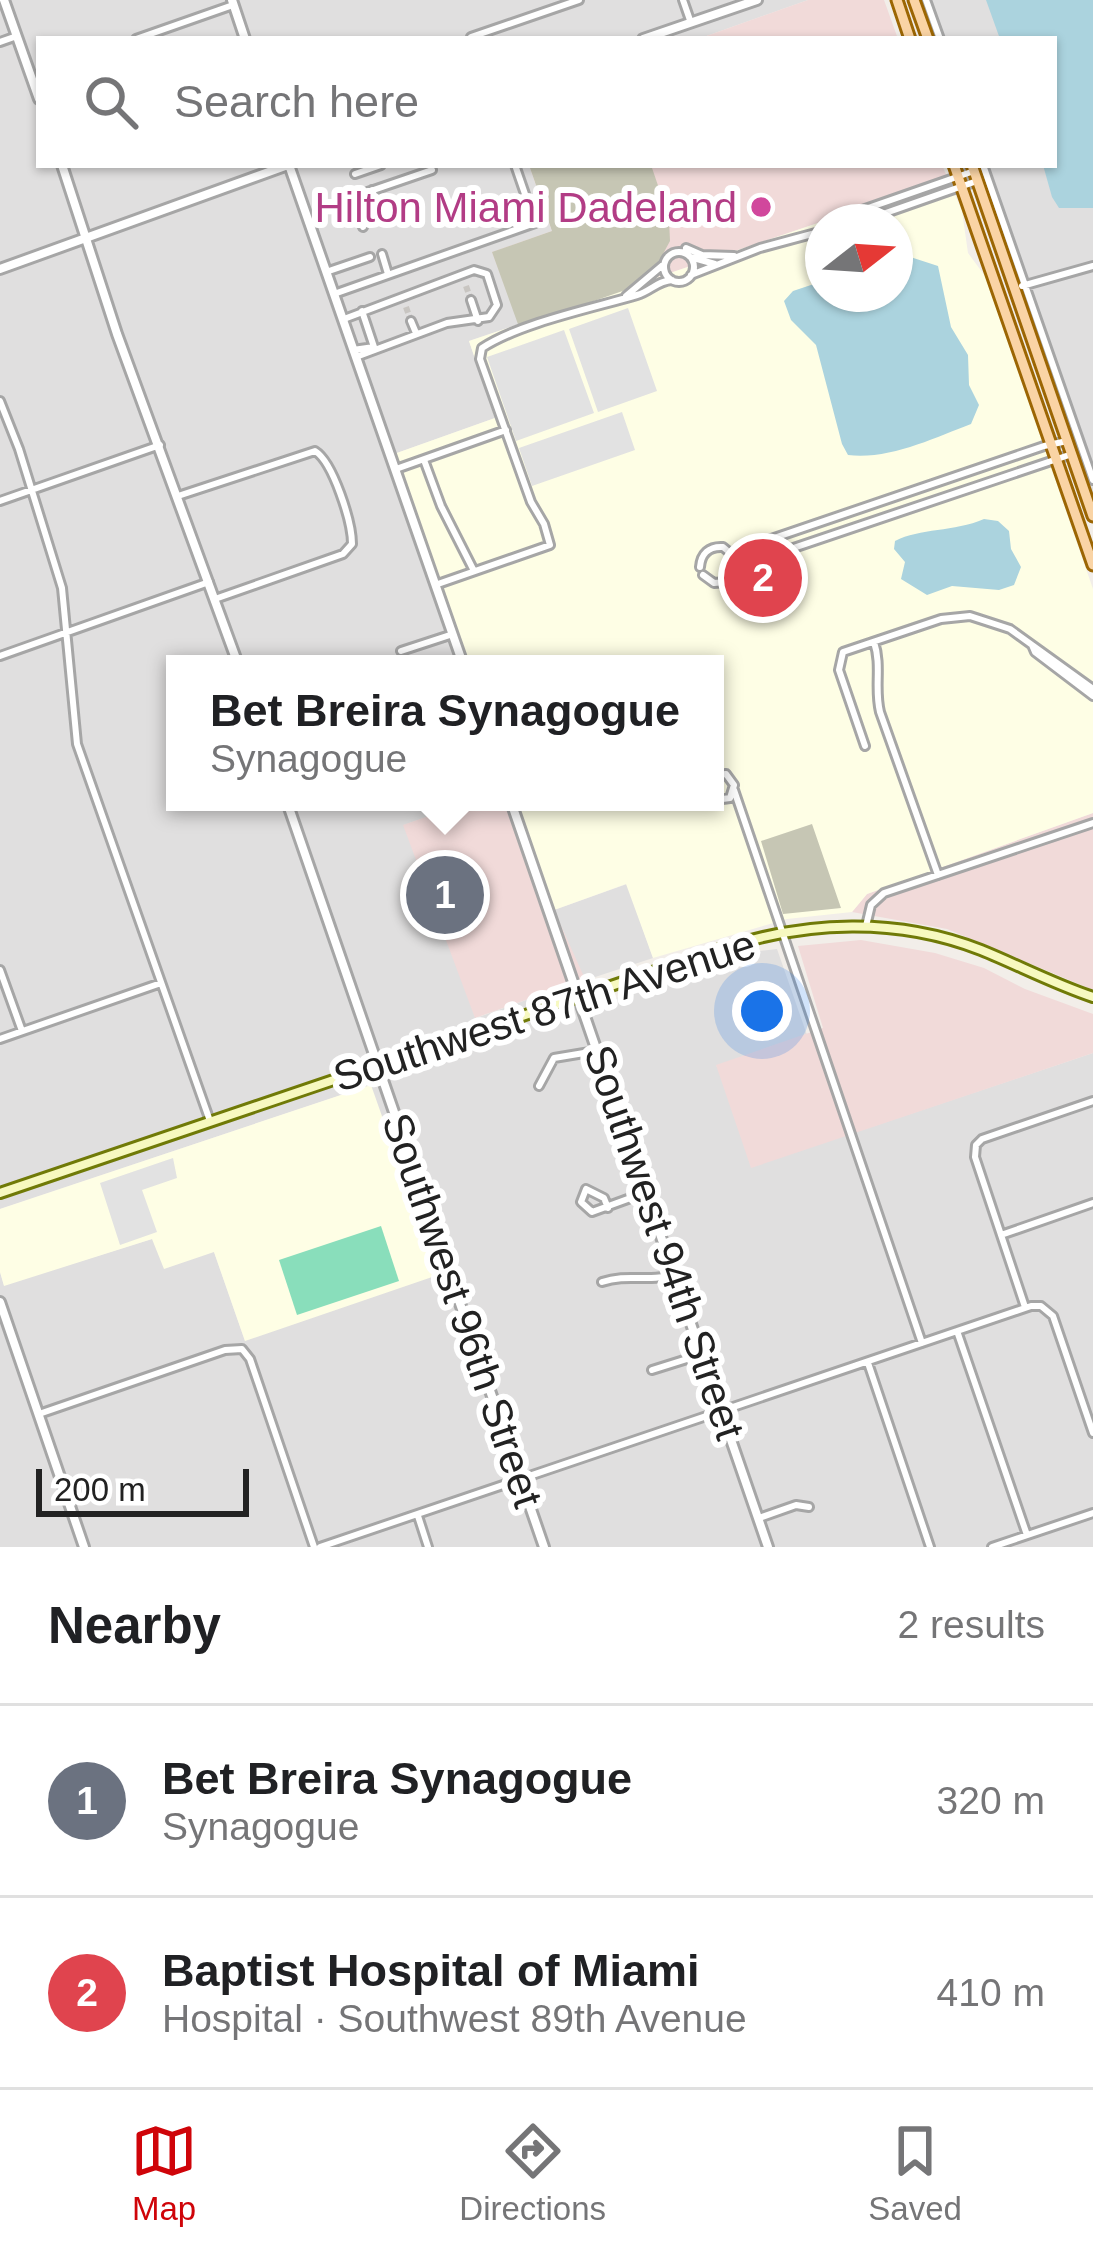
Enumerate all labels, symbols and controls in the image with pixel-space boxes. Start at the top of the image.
search box [36,36,1057,168]
icon: search [78,69,144,135]
text: Search here [174,76,419,127]
place label: Hilton Miami Dadeland [314,184,737,231]
marker: Hilton Miami Dadeland [748,194,774,220]
north arrow [805,204,913,312]
pin: 2 [724,533,802,623]
popup [166,655,724,811]
text: Bet Breira Synagogue [210,685,680,736]
text: Synagogue [210,737,407,780]
pin: 1 [406,850,484,940]
street label: Southwest 87th Avenue [327,920,761,1101]
your location [732,981,792,1041]
street label: Southwest 94th Street [575,1039,754,1445]
street label: Southwest 96th Street [373,1107,552,1513]
scale bar [36,1463,249,1516]
text: 200 m [54,1471,146,1508]
text: Nearby [48,1597,221,1654]
text: 2 results [898,1603,1045,1646]
text: Bet Breira Synagogue [162,1753,632,1804]
text: 1 [76,1779,98,1822]
text: 320 m [937,1779,1045,1822]
text: Synagogue [162,1805,359,1848]
text: Baptist Hospital of Miami [162,1945,700,1996]
text: 2 [76,1971,98,2014]
text: 410 m [937,1971,1045,2014]
text: Hospital · Southwest 89th Avenue [162,1997,747,2040]
tab: Map [131,2118,197,2228]
tab: Directions [459,2118,606,2228]
tab: Saved [868,2118,962,2228]

